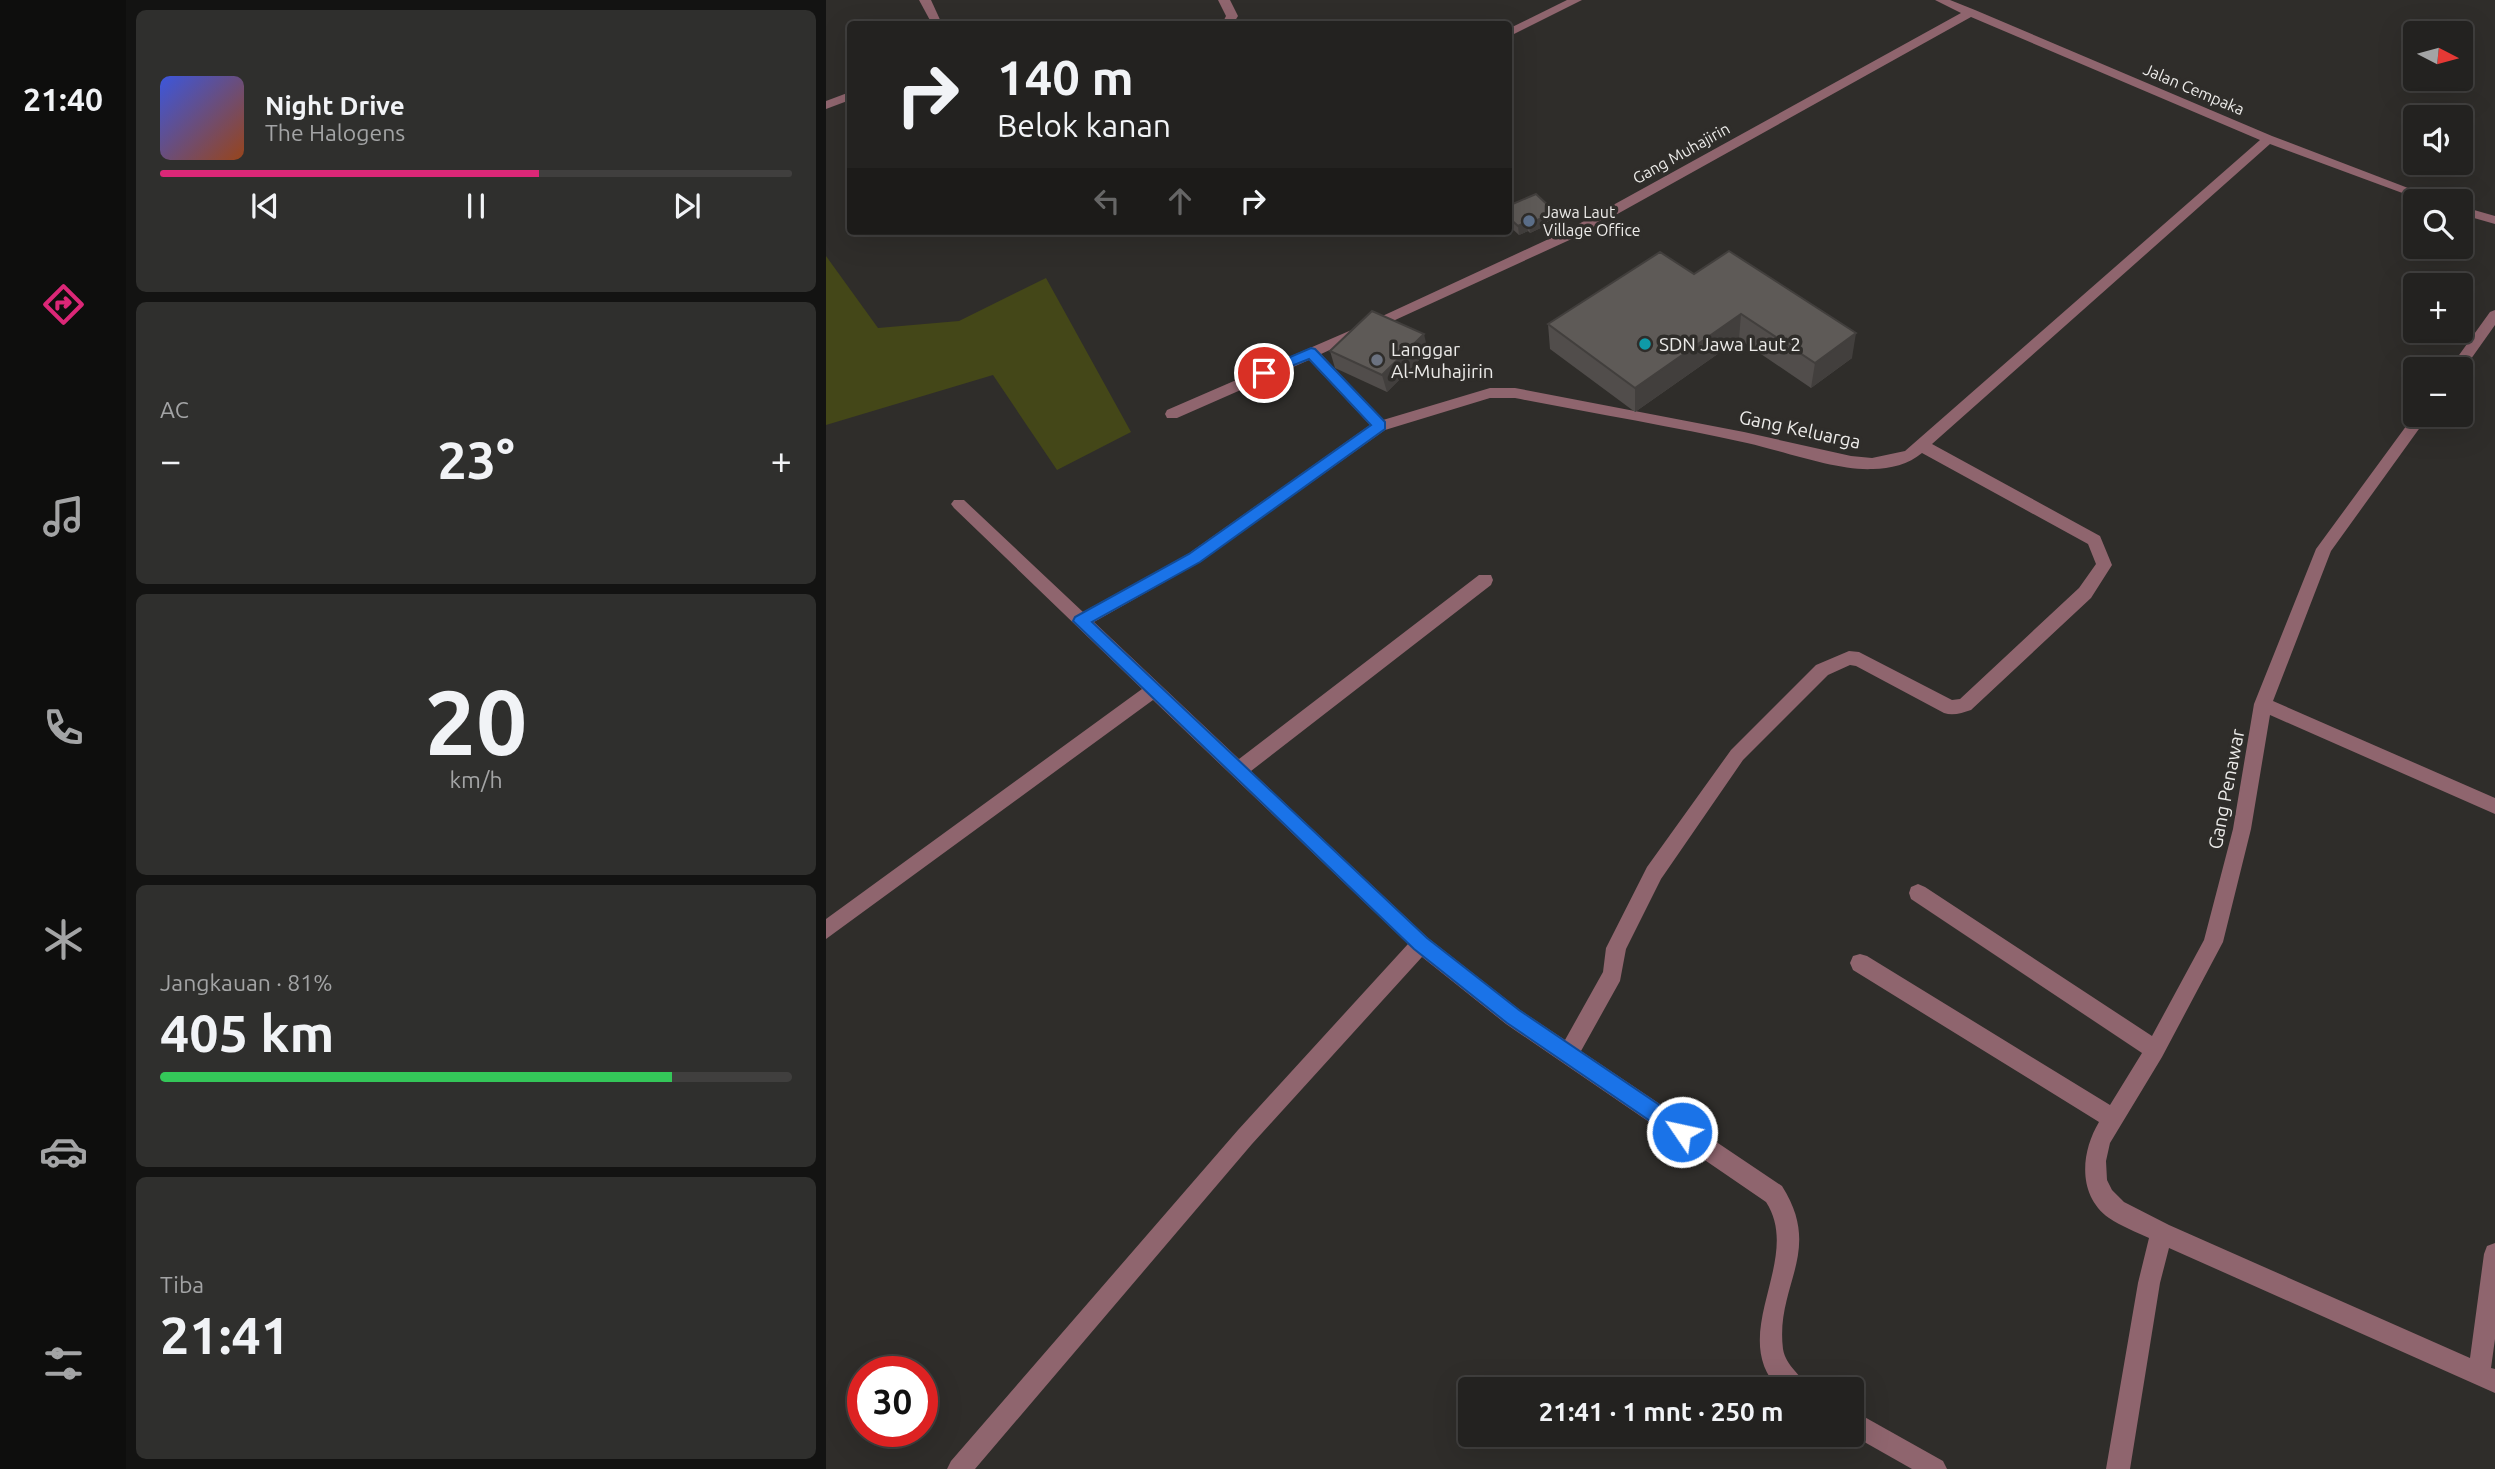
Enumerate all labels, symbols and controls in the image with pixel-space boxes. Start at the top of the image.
north arrow [2403,21,2473,91]
map controls [2403,21,2473,427]
icon: right [882,49,973,140]
text: 140 m [997,49,1134,104]
street label: Jalan Cempaka [2141,60,2247,118]
text: 21:40 [23,81,103,117]
text: Night Drive [265,91,405,120]
button: sound [2403,105,2473,175]
text: Belok kanan [997,107,1171,143]
street label: Gang Muhajirin [1629,119,1733,187]
text: The Halogens [265,120,405,145]
icon: left [1088,182,1126,220]
icon: ahead [1161,182,1199,220]
icon: right [1234,182,1272,220]
icon: previous [246,187,284,225]
icon: pause [457,187,495,225]
icon: next [668,187,706,225]
button: search [2403,189,2473,259]
place label: Jawa Laut Village Office [1543,203,1641,239]
marker: Jawa Laut Village Office [1521,213,1537,229]
button: + [2403,273,2473,343]
icon: directions [39,280,88,329]
place label: SDN Jawa Laut 2 [1659,333,1801,355]
marker: SDN Jawa Laut 2 [1637,336,1653,352]
place label: Langgar Al-Muhajirin [1391,338,1494,382]
pin [1234,343,1294,403]
marker: Langgar Al-Muhajirin [1369,352,1385,368]
icon: arrive [1245,354,1283,392]
button: − [2403,357,2473,427]
text: AC [160,397,189,422]
street label: Gang Keluarga [1737,405,1863,453]
text: 23° [437,431,515,489]
text: − [160,439,181,481]
text: + [771,439,792,481]
icon: music [39,492,88,541]
text: 20 [425,670,527,772]
icon: phone [39,703,88,752]
street label: Gang Penawar [2204,727,2248,851]
text: km/h [449,767,503,792]
icon: climate [39,915,88,964]
text: Jangkauan · 81% [160,970,332,995]
text: 405 km [160,1004,334,1062]
position arrow [1645,1095,1719,1169]
icon: car [39,1127,88,1176]
text: Tiba [160,1272,204,1297]
text: 21:41 [160,1306,290,1364]
icon: filters [39,1339,88,1388]
speed limit sign: 30 [847,1356,938,1447]
text: 21:41 · 1 mnt · 250 m [1539,1397,1783,1426]

